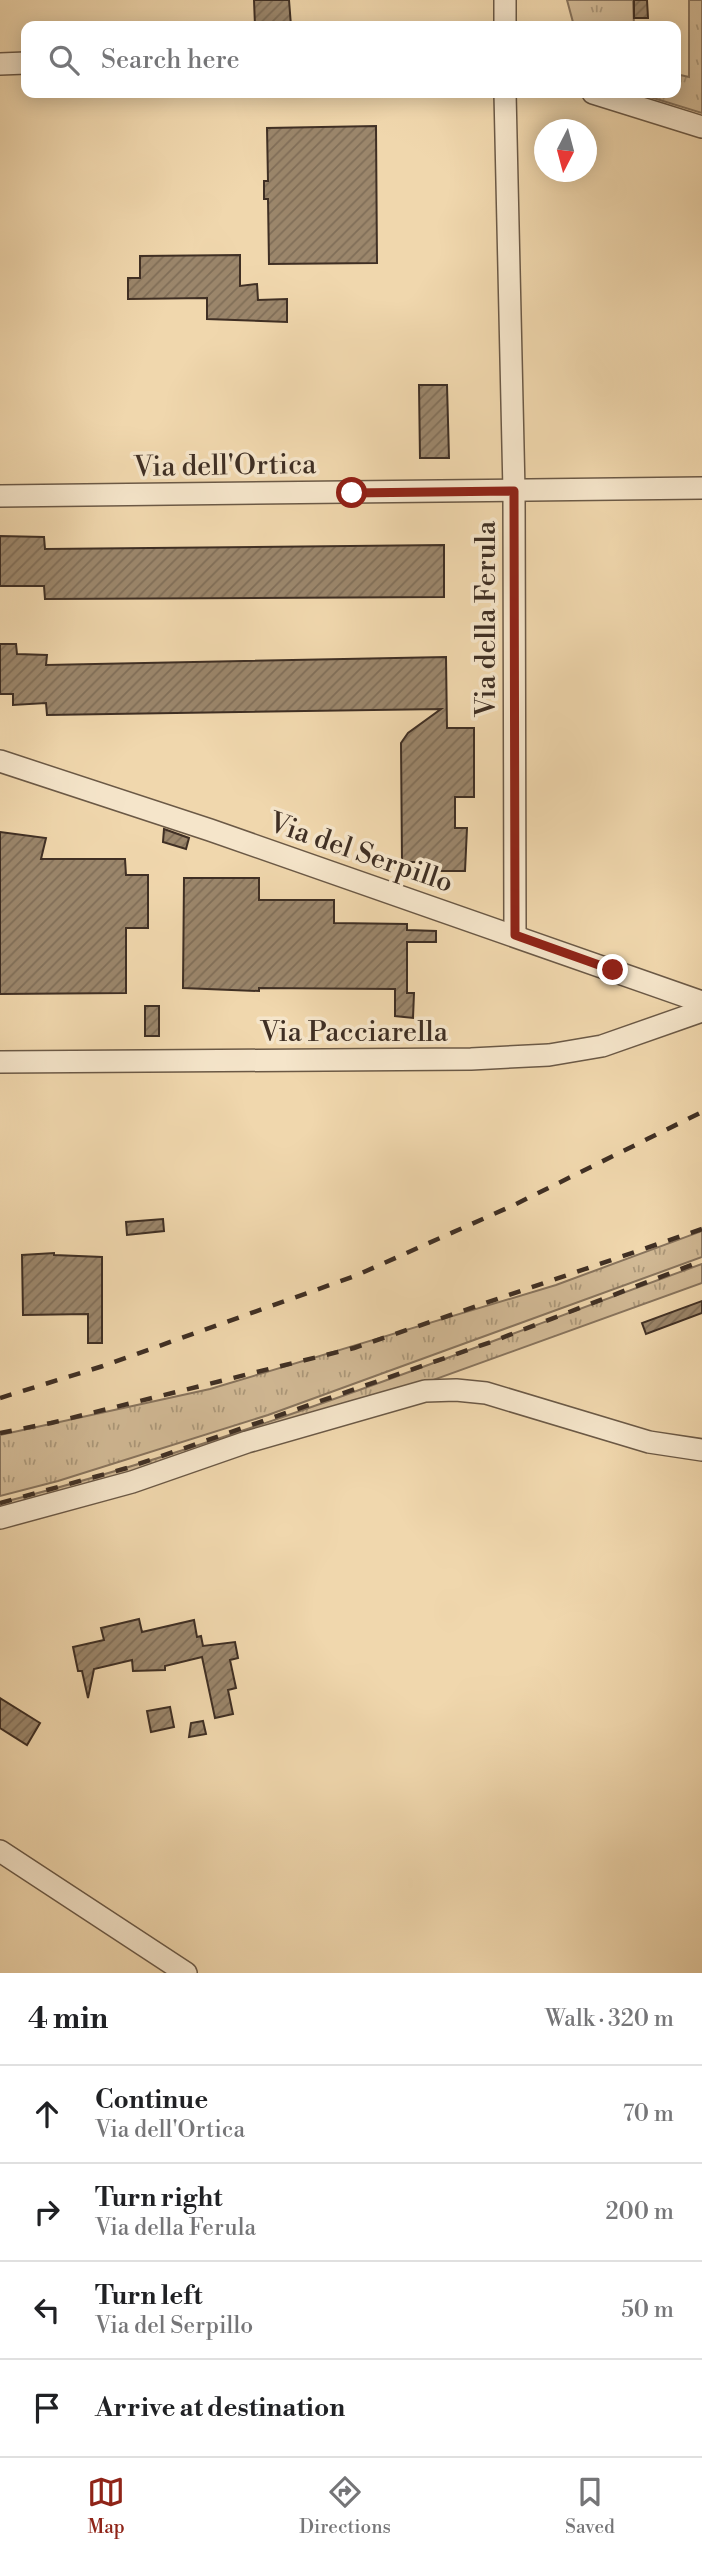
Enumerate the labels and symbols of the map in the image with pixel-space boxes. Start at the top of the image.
north arrow [534,119,597,182]
street label: Via dell'Ortica [132,447,317,485]
route start [336,477,367,508]
street label: Via della Ferula [469,520,504,718]
street label: Via del Serpillo [263,805,458,901]
route end [597,954,628,985]
street label: Via Pacciarella [259,1015,449,1050]

